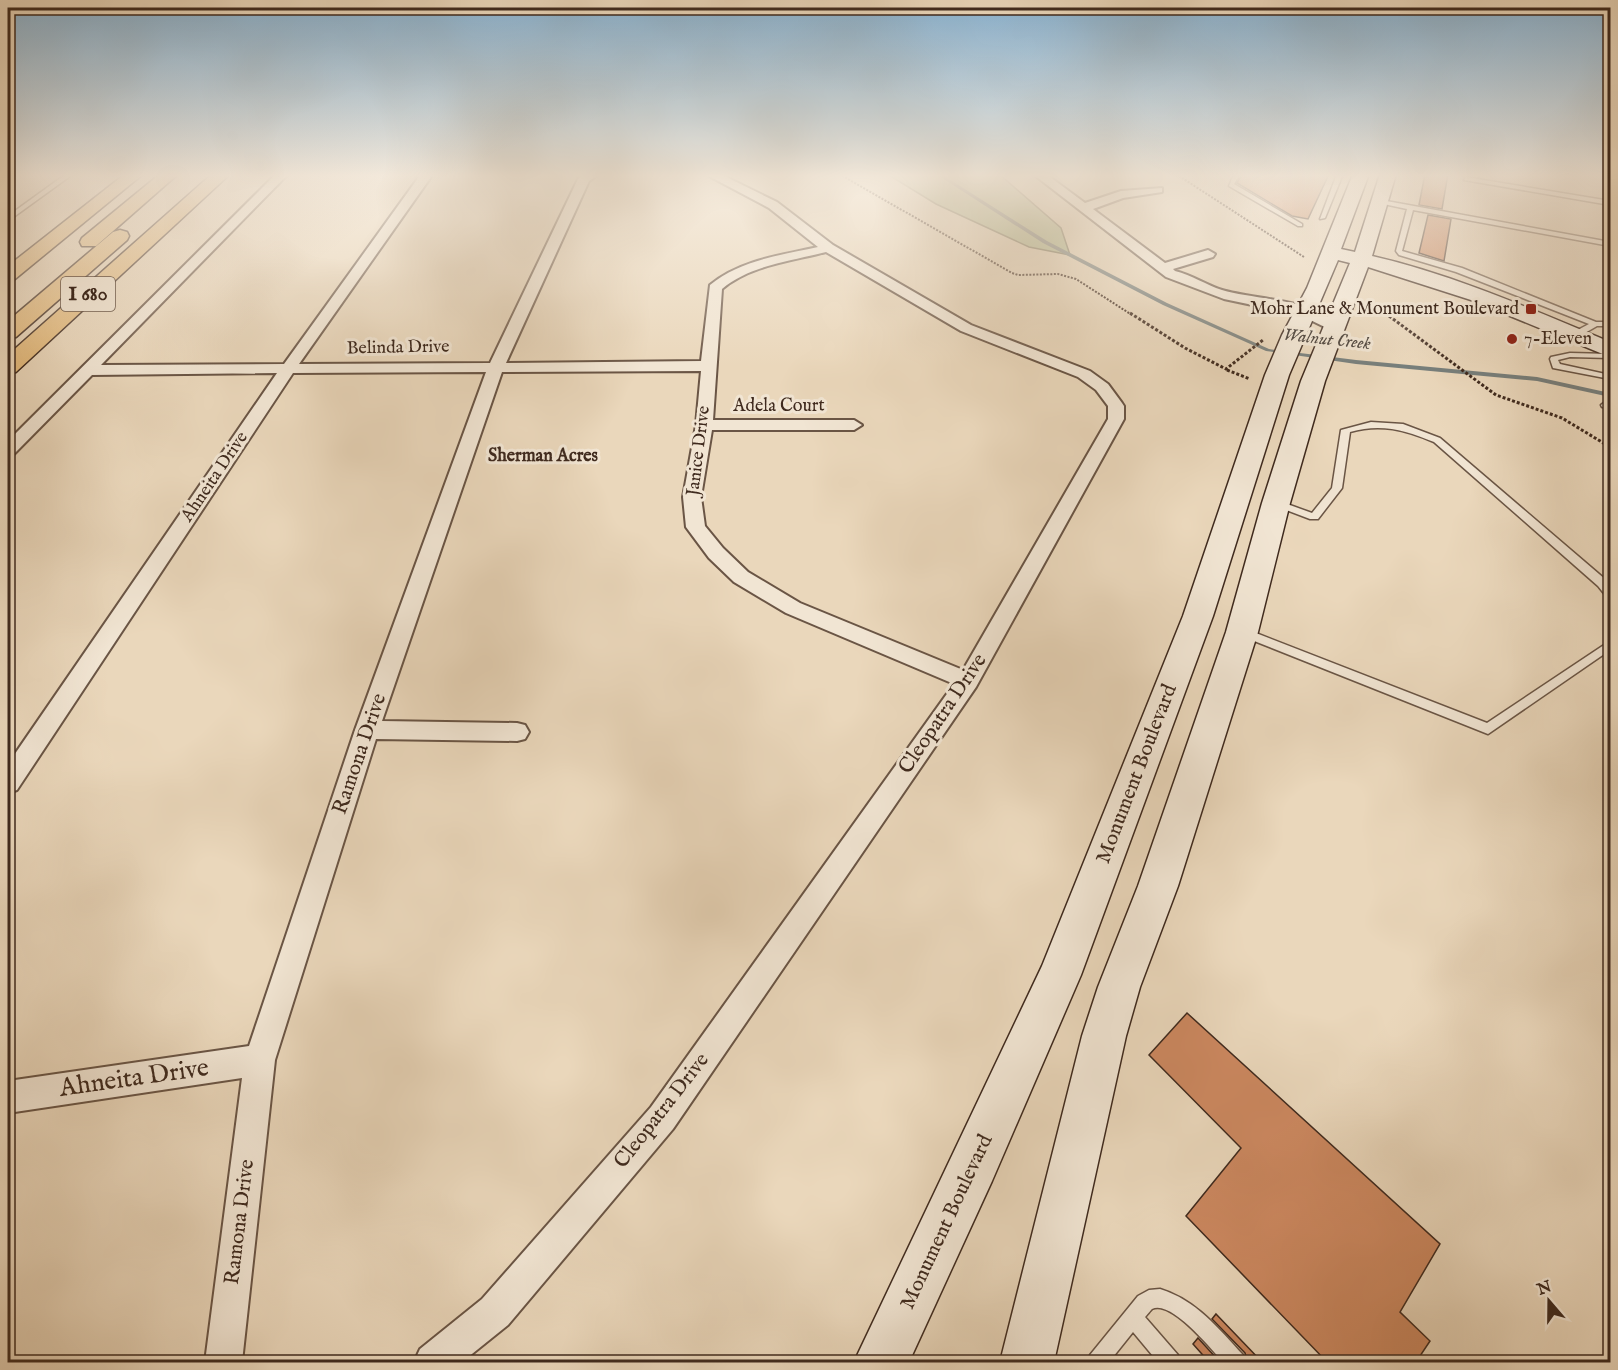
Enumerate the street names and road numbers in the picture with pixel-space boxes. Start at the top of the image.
road number: I 680 [61,277,115,311]
street label: Belinda Drive [346,336,450,360]
street label: Adela Court [732,395,825,418]
street label: Janice Drive [682,405,716,499]
street label: Ahneita Drive [176,427,254,527]
street label: Cleopatra Drive [893,648,993,779]
street label: Monument Boulevard [1090,680,1184,868]
street label: Ramona Drive [327,690,393,818]
street label: Cleopatra Drive [608,1047,716,1174]
street label: Ahneita Drive [56,1051,211,1105]
street label: Monument Boulevard [895,1129,1000,1314]
street label: Ramona Drive [219,1157,261,1286]

